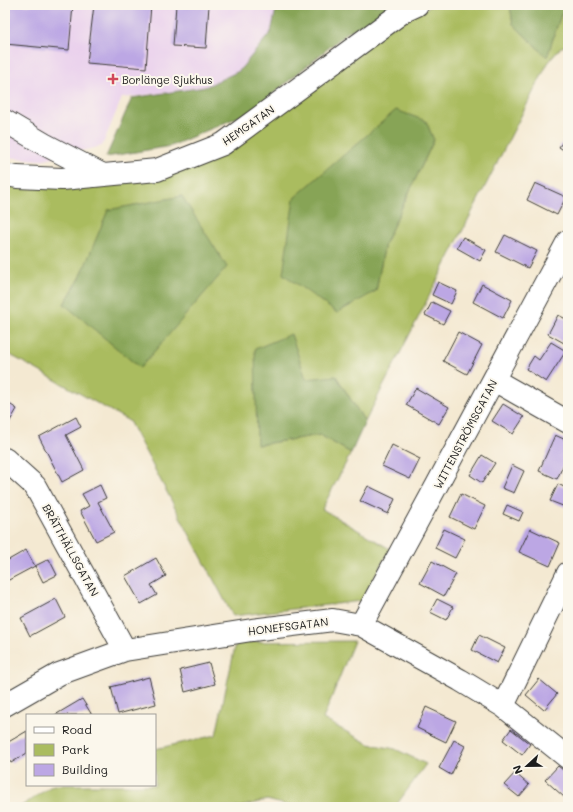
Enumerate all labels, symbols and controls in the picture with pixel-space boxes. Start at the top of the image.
place label: Borlänge Sjukhus [122,72,213,87]
marker: Borlänge Sjukhus [107,73,119,85]
street label: HEMGATAN [219,101,277,149]
street label: WITTENSTRÖMSGATAN [430,377,500,491]
street label: BRÄTTHÄLLSGATAN [39,501,103,599]
street label: HONEFSGATAN [247,614,329,638]
legend [26,714,156,786]
text: Road [62,721,92,737]
text: Park [62,741,89,757]
north arrow [507,746,547,786]
text: Building [62,761,108,777]
text: N [509,763,526,777]

